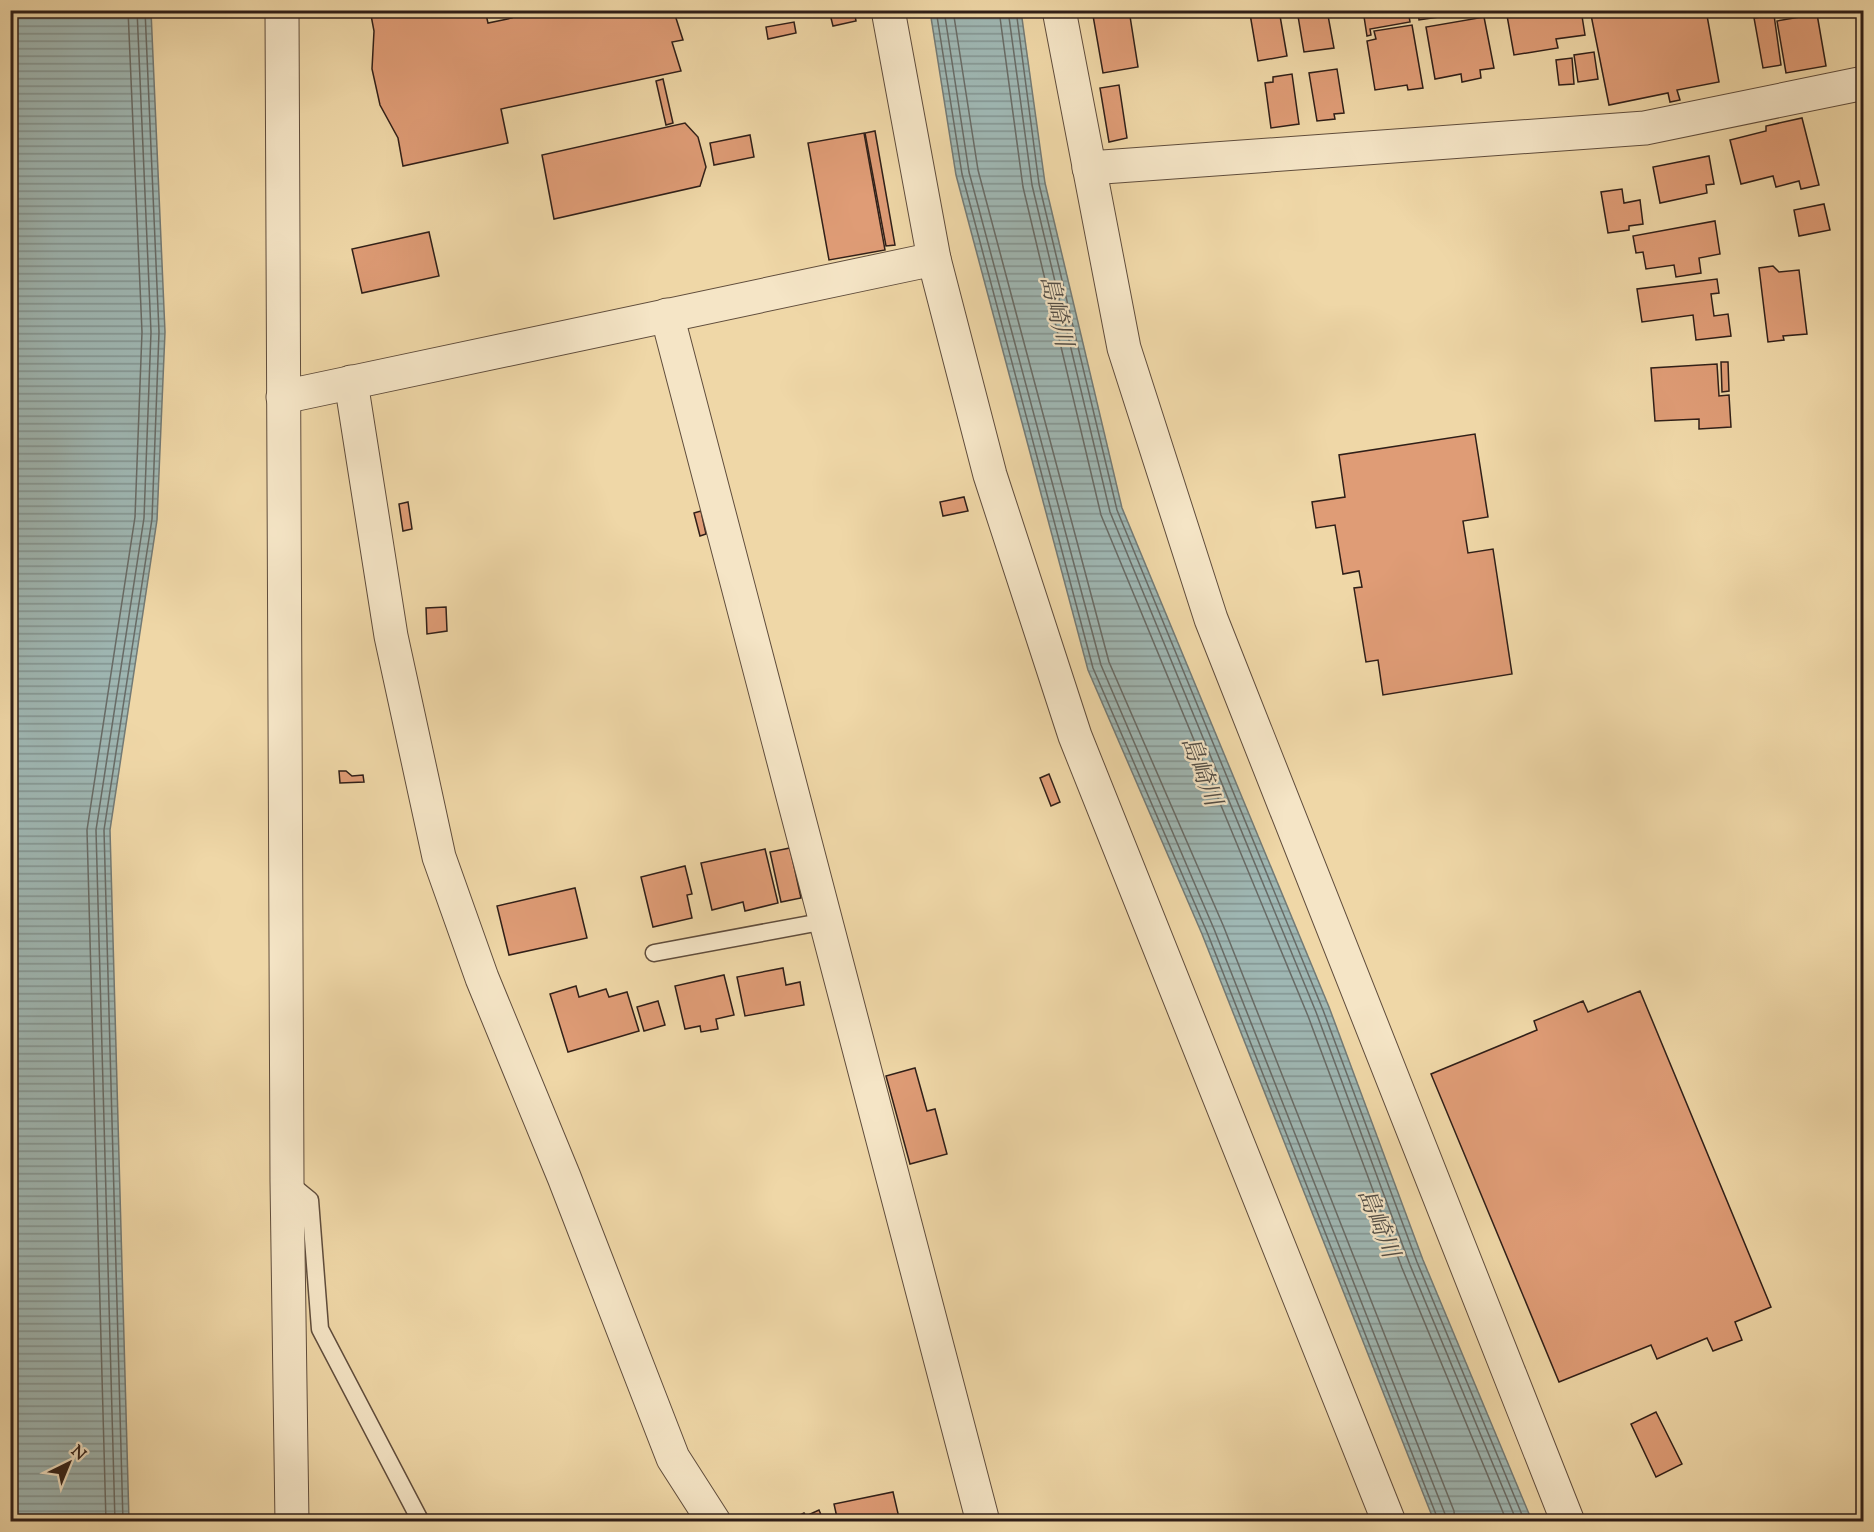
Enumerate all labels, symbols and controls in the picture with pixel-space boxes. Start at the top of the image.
water label: 島崎川 [1030,273,1080,353]
water label: 島崎川 [1171,732,1230,814]
water label: 島崎川 [1348,1184,1408,1266]
north arrow [39,1433,99,1493]
text: N [65,1441,90,1467]

